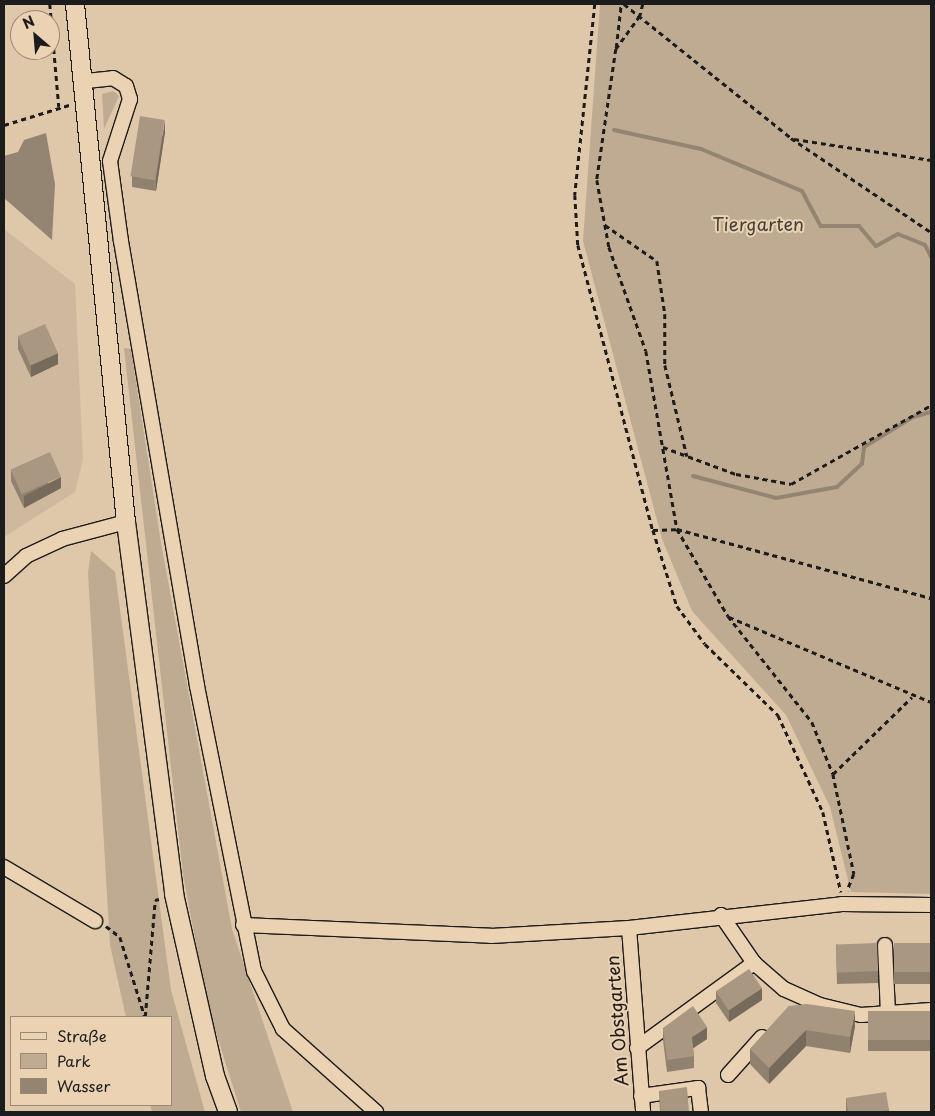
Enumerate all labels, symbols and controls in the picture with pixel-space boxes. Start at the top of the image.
north arrow [10,10,60,60]
text: N [19,10,38,34]
park label: Tiergarten [712,213,804,235]
street label: Am Obstgarten [602,954,632,1088]
legend [10,1016,172,1106]
text: Straße [57,1024,107,1047]
text: Park [57,1049,91,1072]
text: Wasser [57,1074,110,1097]

